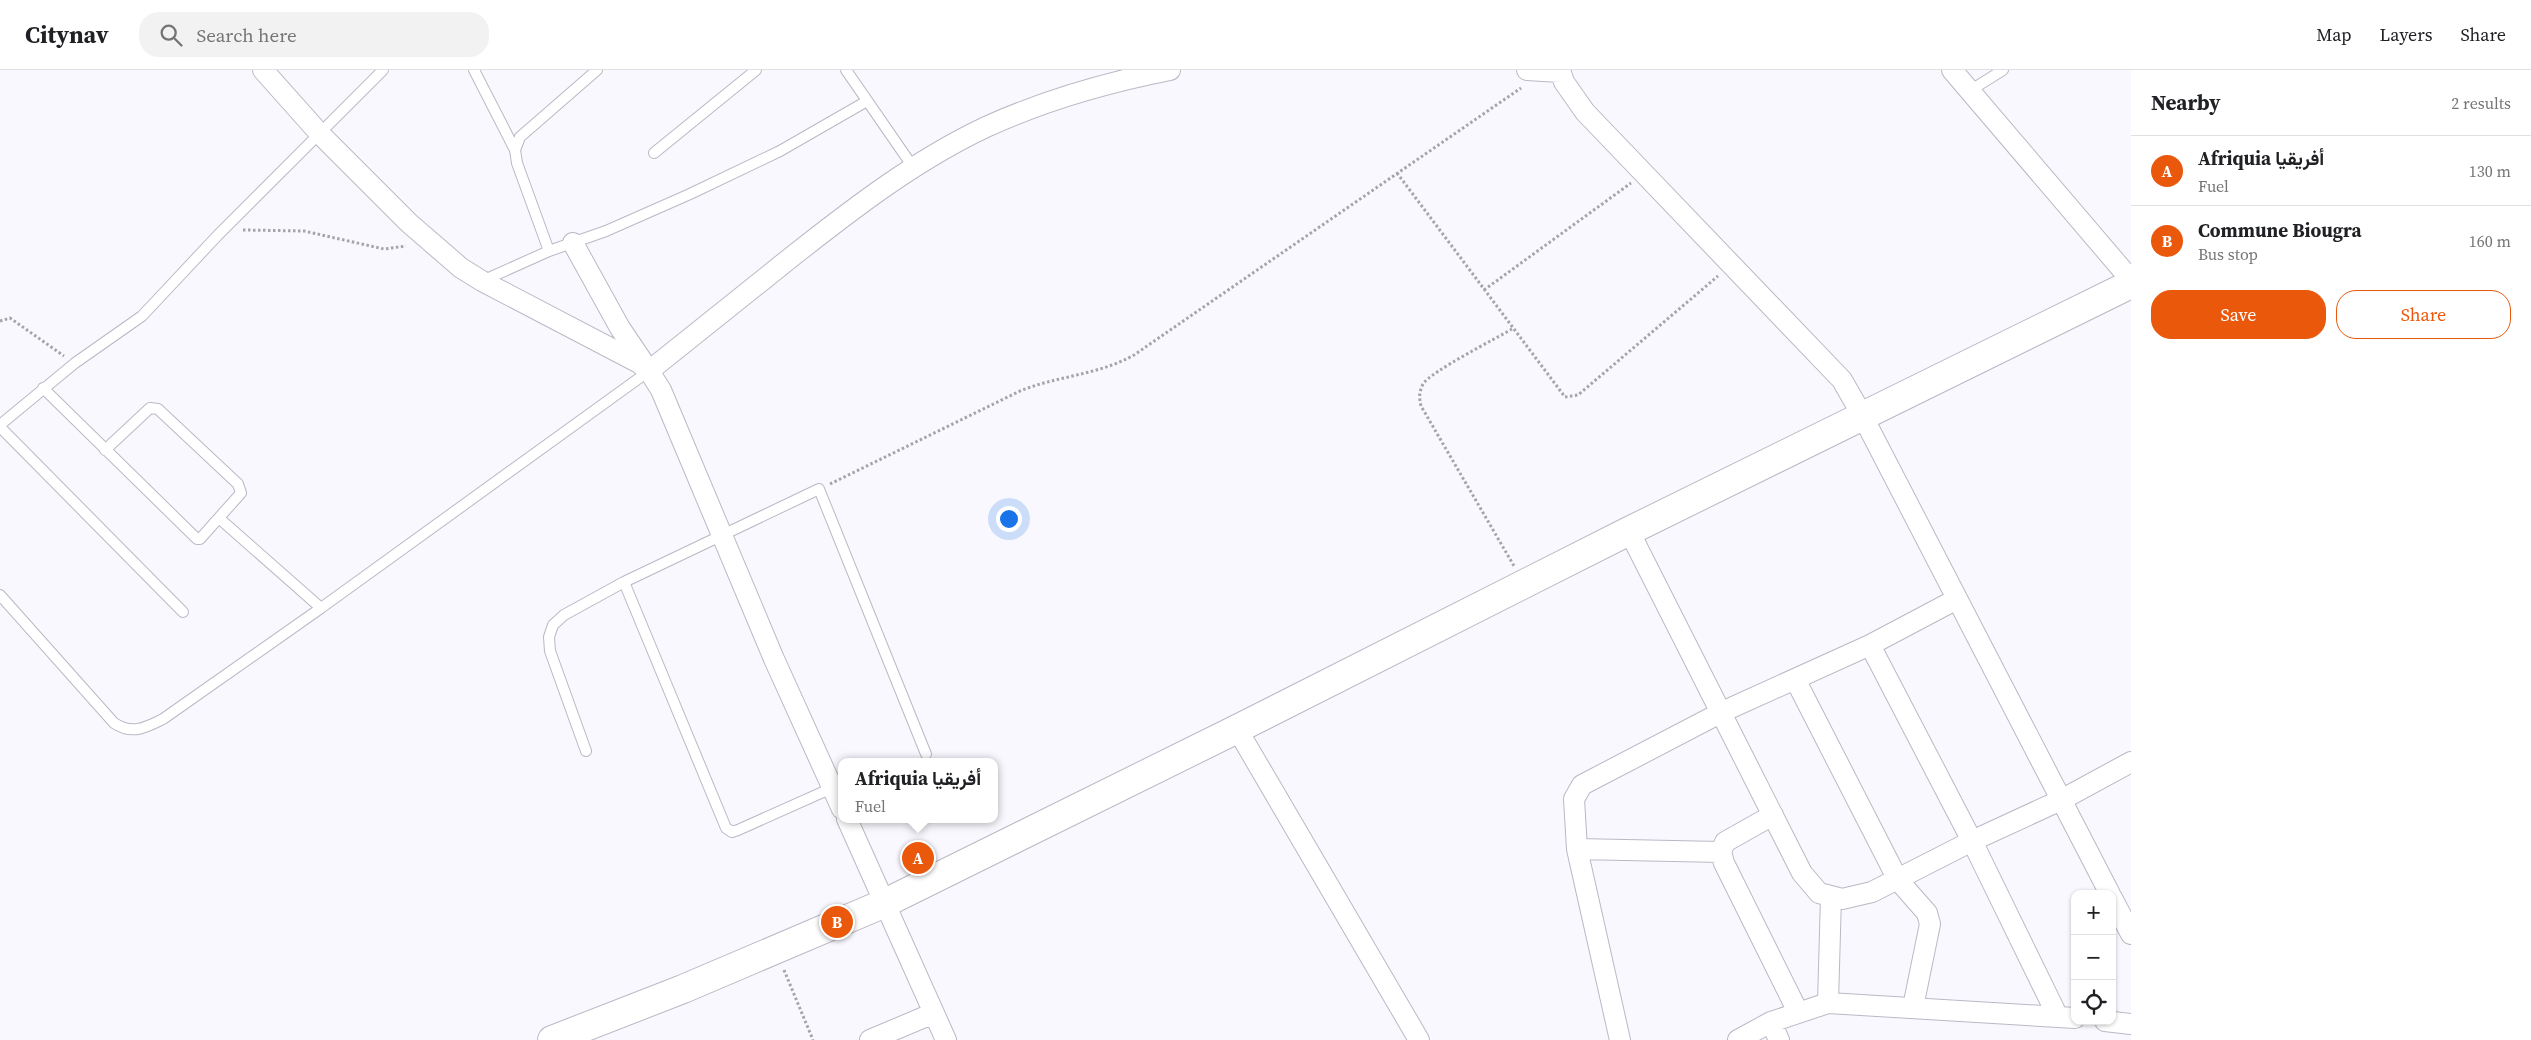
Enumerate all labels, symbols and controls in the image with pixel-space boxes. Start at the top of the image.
search box [139,12,489,57]
text: Citynav [25,18,109,51]
icon: search [157,21,185,49]
text: Search here [197,22,297,48]
text: Map [2316,22,2351,47]
text: Layers [2379,22,2432,47]
text: Share [2460,22,2506,47]
text: Nearby [2151,88,2221,117]
text: 2 results [2451,92,2511,114]
text: Afriquia أفريقيا [2198,145,2324,171]
text: A [2162,160,2172,182]
text: 130 m [2469,160,2511,182]
text: Fuel [2198,175,2229,197]
text: Commune Biougra [2198,217,2362,243]
text: B [2162,230,2172,252]
text: 160 m [2469,230,2511,252]
text: Bus stop [2198,243,2258,265]
button: Save [2151,290,2326,339]
button: Share [2336,290,2511,339]
your location [996,506,1022,532]
popup [838,758,998,823]
text: Afriquia أفريقيا [855,765,981,791]
text: Fuel [855,795,886,817]
pin: A [902,839,934,877]
map controls [2071,890,2116,1025]
button: + [2071,890,2116,935]
pin: B [821,903,853,941]
button: − [2071,935,2116,980]
button: locate [2071,980,2116,1025]

